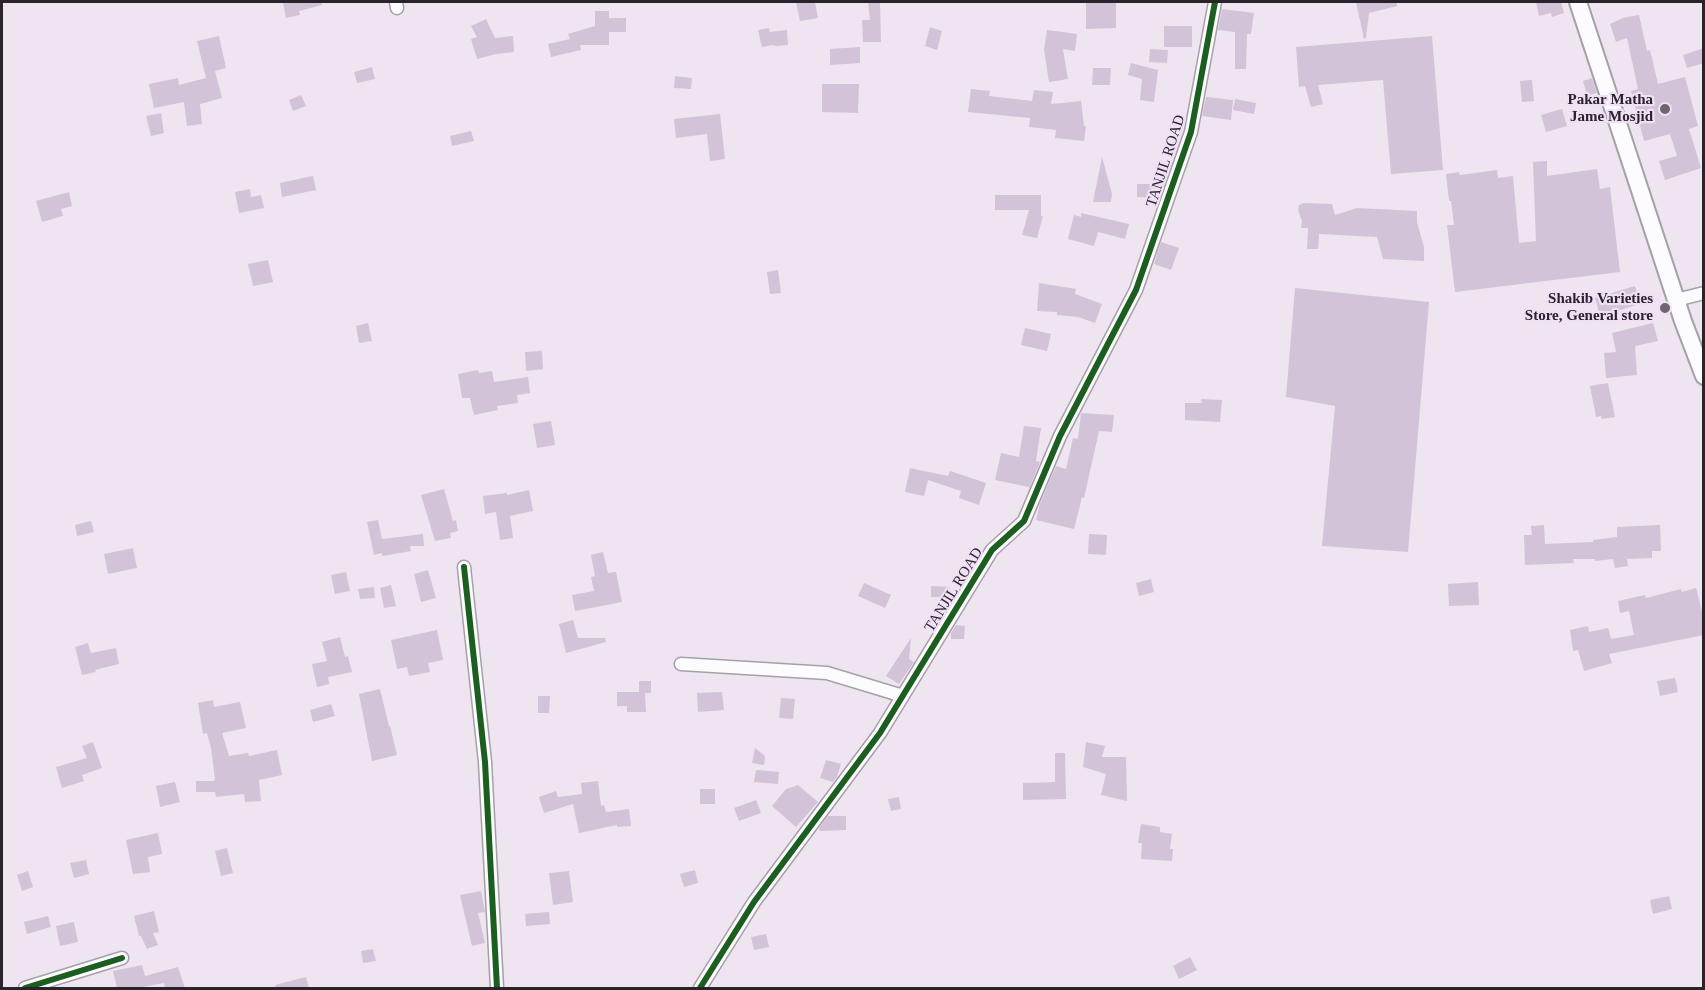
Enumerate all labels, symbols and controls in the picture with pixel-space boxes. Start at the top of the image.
place label: Pakar Matha Jame Mosjid [1568,91,1653,126]
marker: Pakar Matha Jame Mosjid [1658,102,1672,116]
street label: TANJIL ROAD [1143,113,1189,209]
place label: Shakib Varieties Store, General store [1525,290,1653,325]
marker: Shakib Varieties Store, General store [1658,301,1672,315]
street label: TANJIL ROAD [921,545,987,635]

